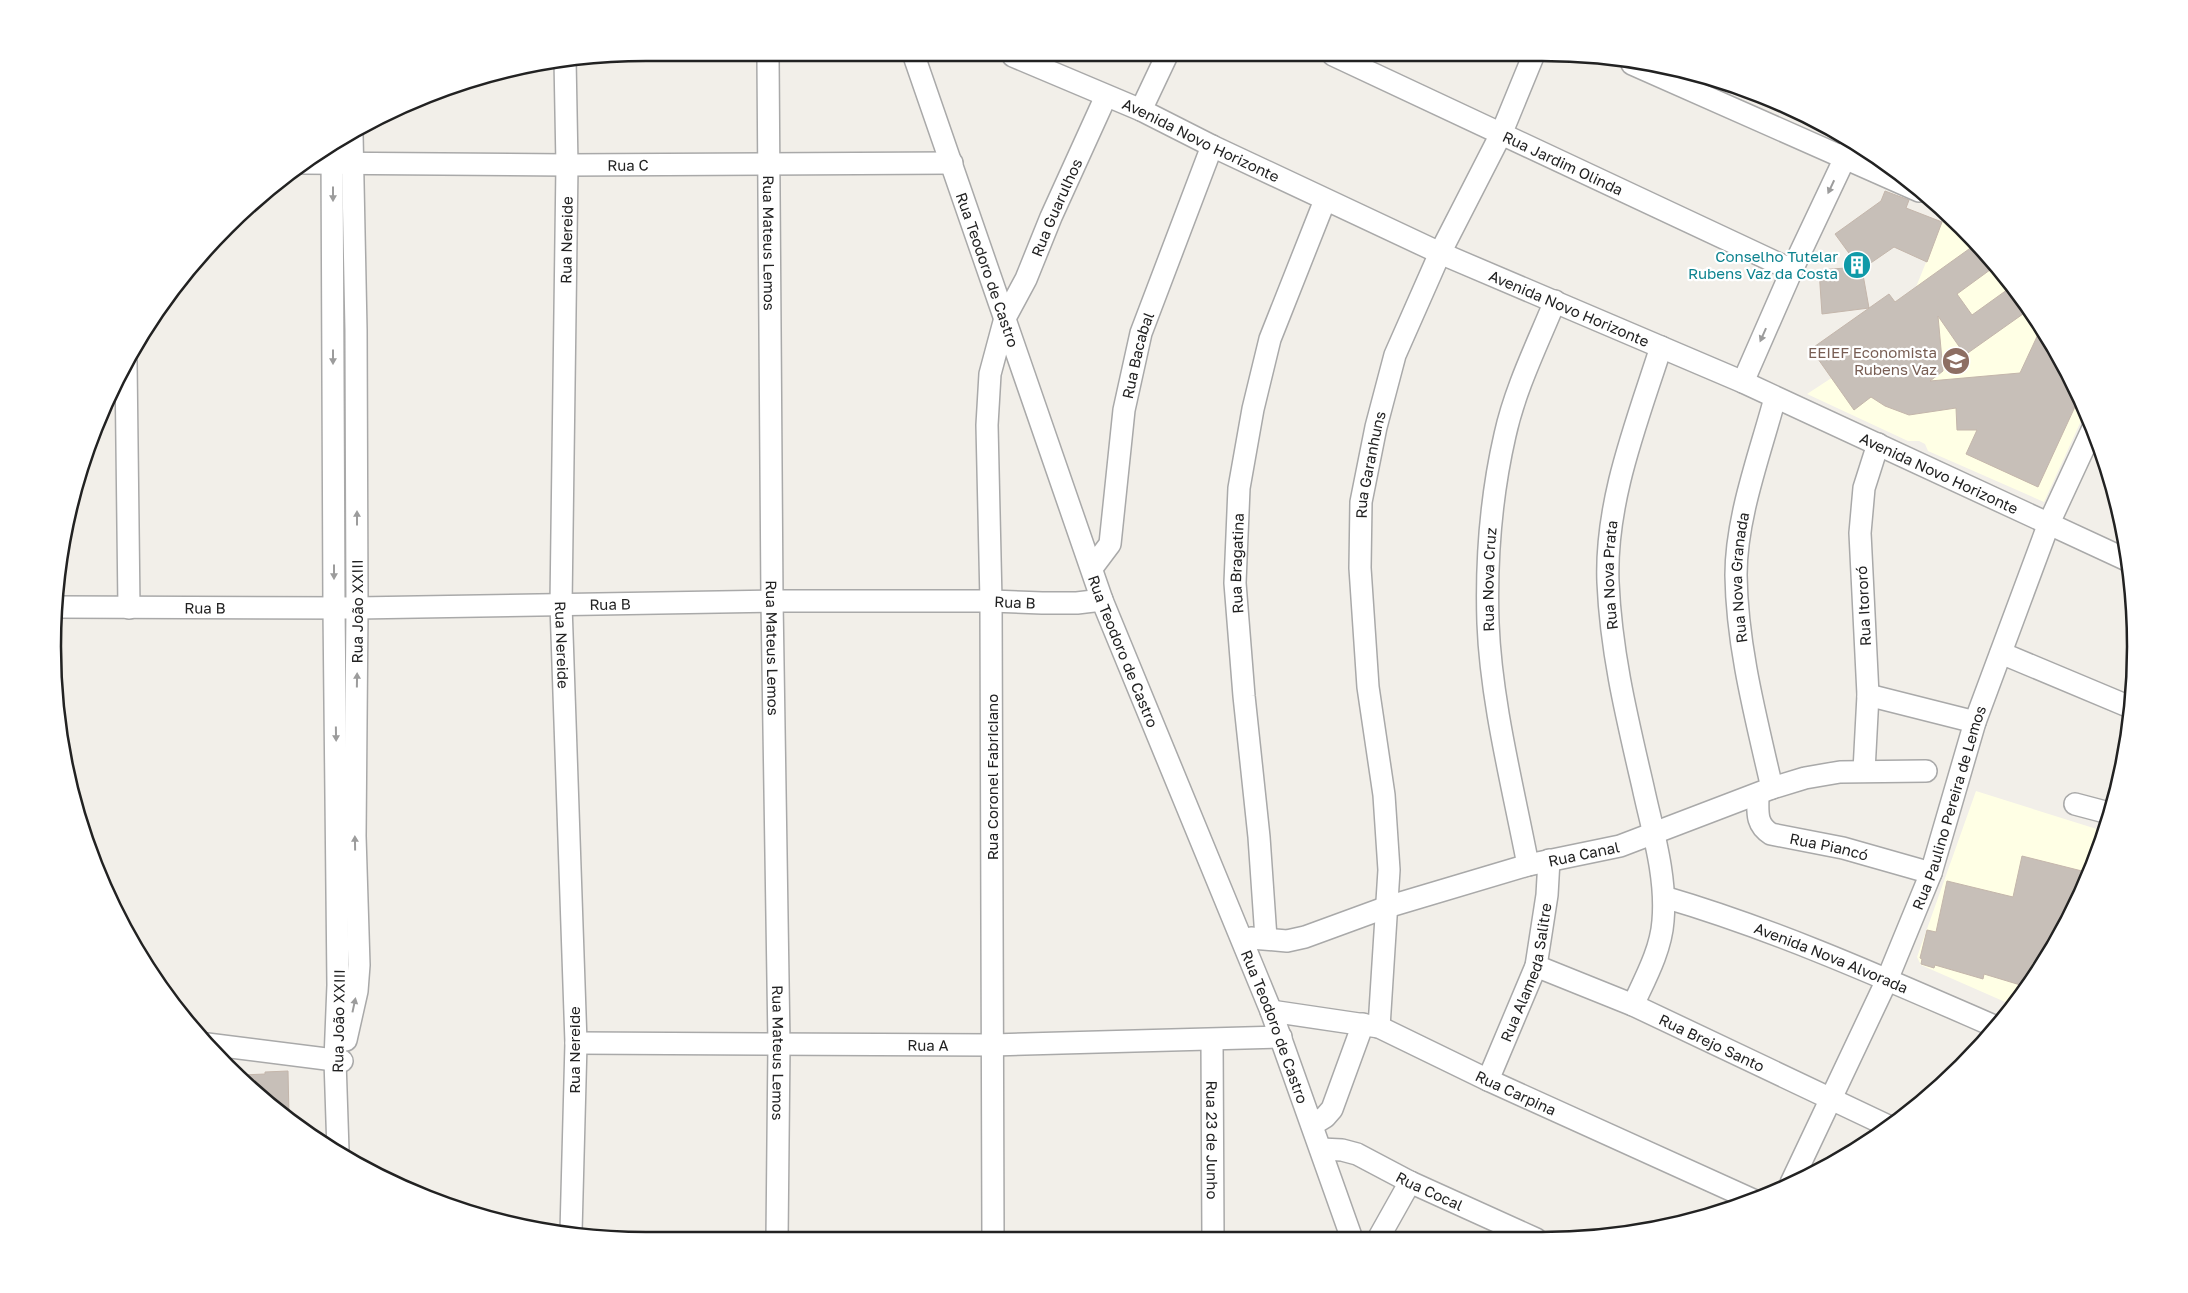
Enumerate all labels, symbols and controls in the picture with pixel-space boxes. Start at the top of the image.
street label: Avenida Novo Horizonte [1120,94,1283,186]
street label: Rua Jardim Olinda [1500,127,1626,199]
street label: Rua C [607,156,649,174]
street label: Rua Guarulhos [1027,156,1085,259]
street label: Rua Mateus Lemos [760,175,779,311]
one-way arrow [1827,180,1835,194]
one-way arrow [329,187,337,203]
street label: Rua Teodoro de Castro [953,190,1023,349]
street label: Rua Nereide [556,196,576,284]
place label: Conselho Tutelar Rubens Vaz da Costa [1688,247,1838,282]
building icon: Conselho Tutelar Rubens Vaz da Costa [1842,250,1872,280]
street label: Avenida Novo Horizonte [1486,266,1653,350]
street label: Rua Bacabal [1118,309,1157,400]
one-way arrow [1759,328,1767,342]
place label: EEIEF Economista Rubens Vaz [1808,343,1937,378]
school or university icon: EEIEF Economista Rubens Vaz [1941,346,1971,376]
one-way arrow [329,349,337,365]
street label: Rua Garanhuns [1352,409,1389,519]
street label: Avenida Novo Horizonte [1857,429,2022,518]
one-way arrow [353,510,361,526]
street label: Rua Nova Granada [1727,510,1752,644]
street label: Rua Bragatina [1226,513,1247,614]
street label: Rua Nova Prata [1599,519,1621,631]
street label: Rua Nova Cruz [1479,526,1500,632]
street label: Rua João XXIII [348,559,366,663]
one-way arrow [330,564,338,580]
street label: Rua Itororó [1852,565,1874,647]
street label: Rua Teodoro de Castro [1085,573,1162,730]
street label: Rua Mateus Lemos [763,580,783,716]
street label: Rua B [994,592,1036,612]
street label: Rua B [589,594,631,613]
street label: Rua B [184,598,226,617]
street label: Rua Nereide [552,601,573,689]
one-way arrow [353,672,361,688]
street label: Rua Coronel Fabriciano [983,694,1001,860]
street label: Rua Paulino Pereira de Lemos [1908,703,1989,912]
one-way arrow [332,727,340,743]
street label: Rua Piancó [1788,829,1870,864]
one-way arrow [351,835,359,851]
street label: Rua Canal [1547,837,1621,870]
street label: Rua Alameda Salitre [1496,901,1555,1044]
street label: Avenida Nova Alvorada [1752,919,1911,997]
street label: Rua Teodoro de Castro [1238,947,1312,1106]
street label: Rua João XXIII [328,969,348,1073]
street label: Rua Mateus Lemos [769,985,788,1121]
one-way arrow [350,997,358,1012]
street label: Rua Nereide [565,1006,583,1094]
street label: Rua Brejo Santo [1656,1010,1768,1075]
street label: Rua A [907,1036,949,1054]
street label: Rua Carpina [1473,1066,1559,1119]
street label: Rua 23 de Junho [1203,1080,1222,1200]
street label: Rua Cocal [1393,1167,1466,1214]

